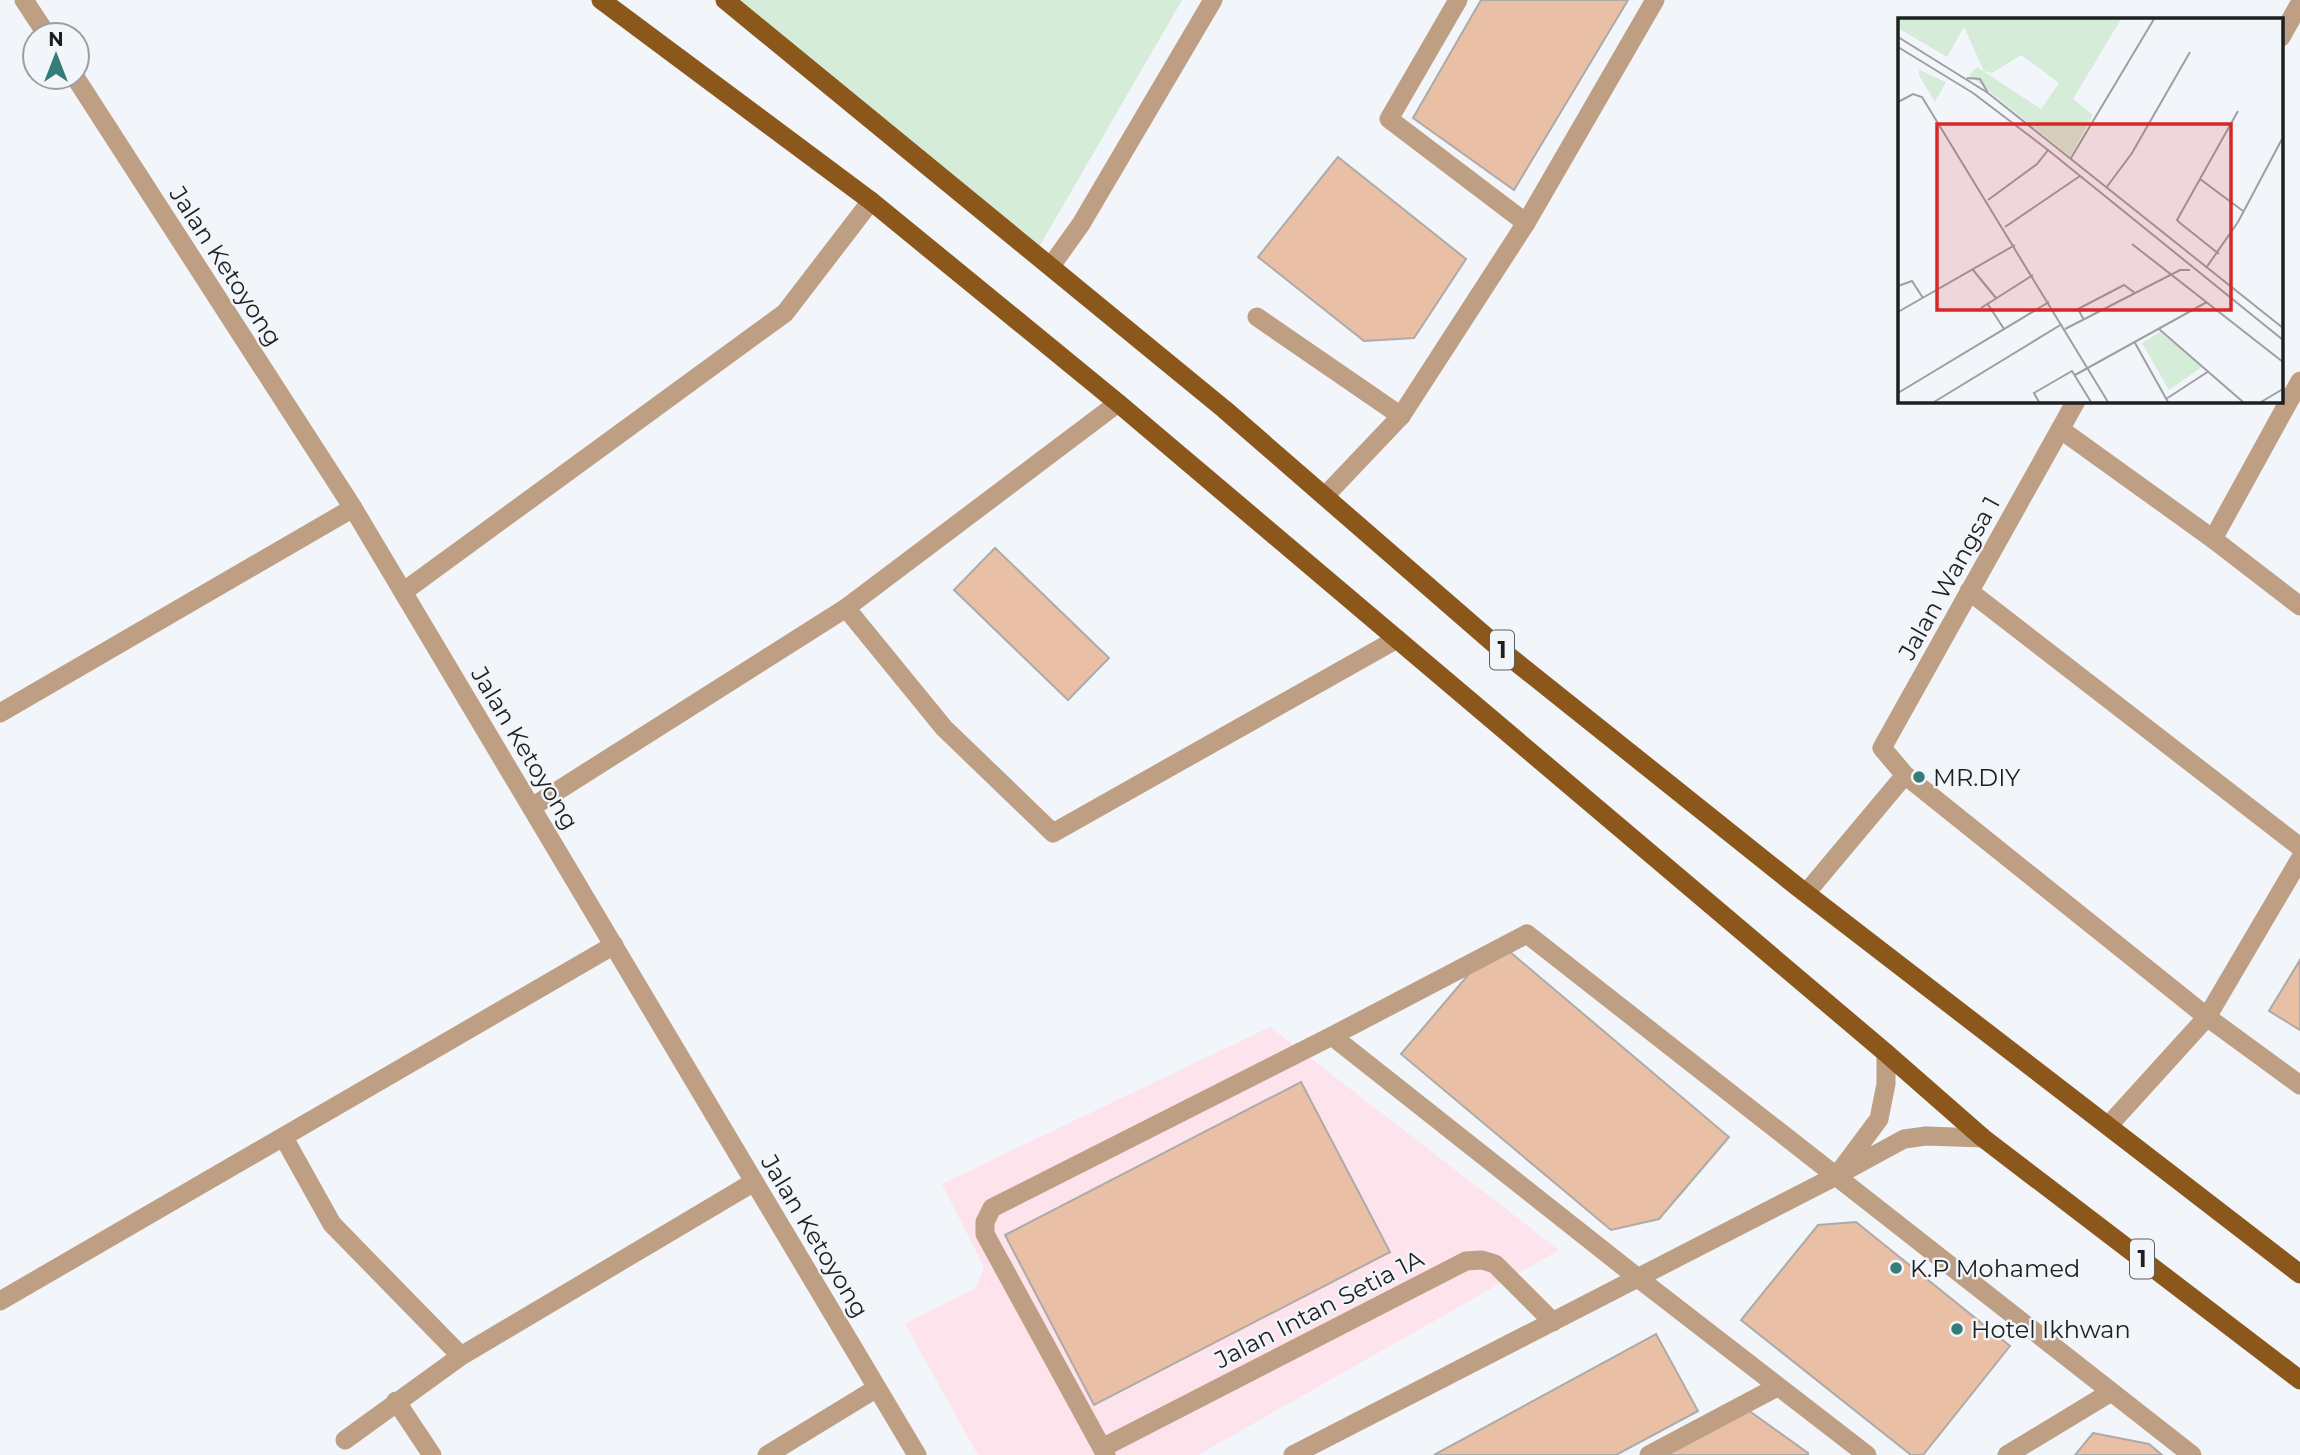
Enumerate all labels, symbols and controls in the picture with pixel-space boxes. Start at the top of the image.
inset map [1898,18,2282,402]
north arrow [21,21,91,91]
text: N [48,28,64,51]
street label: Jalan Ketoyong [163,180,288,351]
street label: Jalan Wangsa 1 [1892,491,2006,666]
road number: 1 [1490,630,1514,670]
street label: Jalan Ketoyong [465,661,585,835]
place label: MR.DIY [1933,763,2021,792]
marker: MR.DIY [1911,769,1927,785]
street label: Jalan Ketoyong [755,1149,875,1323]
road number: 1 [2130,1240,2154,1278]
street label: Jalan Intan Setia 1A [1209,1243,1429,1375]
place label: K.P Mohamed [1910,1254,2080,1283]
marker: K.P Mohamed [1888,1260,1904,1276]
place label: Hotel Ikhwan [1971,1315,2131,1344]
marker: Hotel Ikhwan [1949,1321,1965,1337]

